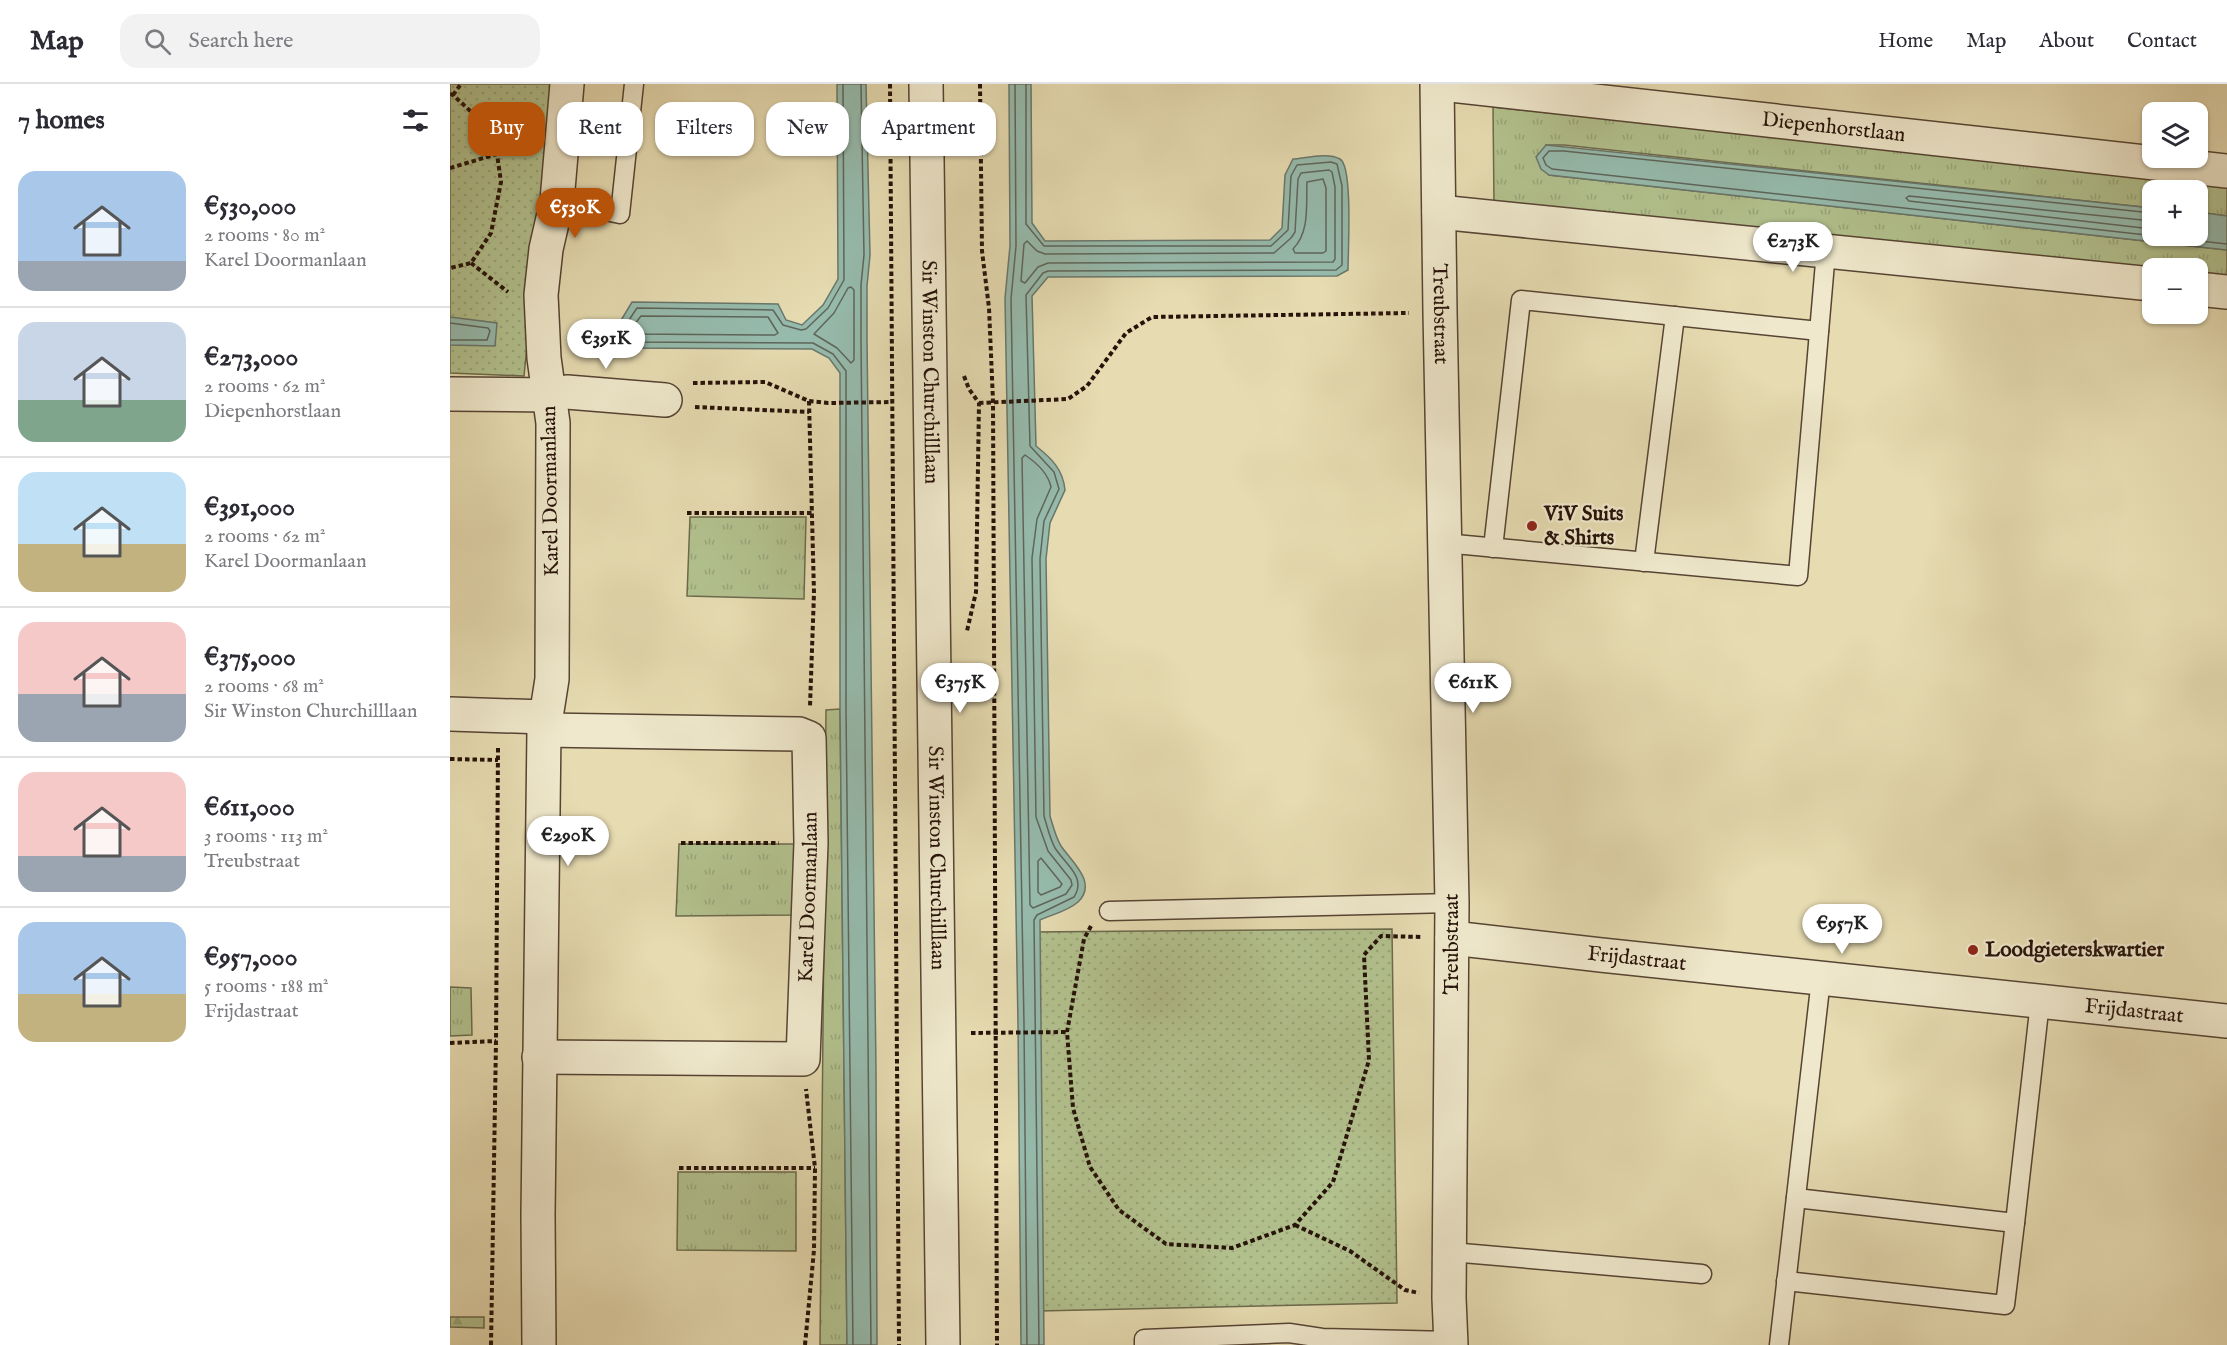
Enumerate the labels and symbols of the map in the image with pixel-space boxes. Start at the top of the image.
street label: Diepenhorstlaan [1761,106,1907,149]
pin: €530K [533,188,617,239]
pin: €273K [1751,222,1835,273]
street label: Sir Winston Churchilllaan [915,260,945,484]
street label: Treubstraat [1426,263,1455,365]
pin: €391K [564,319,648,370]
street label: Karel Doormanlaan [536,405,566,577]
place label: ViV Suits & Shirts [1543,501,1623,552]
marker: ViV Suits & Shirts [1525,519,1539,533]
pin: €375K [918,663,1002,714]
pin: €611K [1431,663,1515,714]
street label: Sir Winston Churchilllaan [921,746,951,970]
street label: Karel Doormanlaan [792,812,825,983]
pin: €290K [526,816,610,867]
street label: Treubstraat [1439,894,1466,994]
pin: €957K [1800,904,1884,955]
place label: Loodgieterskwartier [1985,937,2165,964]
street label: Frijdastraat [1586,940,1688,977]
marker: Loodgieterskwartier [1966,943,1980,957]
street label: Frijdastraat [2083,993,2185,1030]

